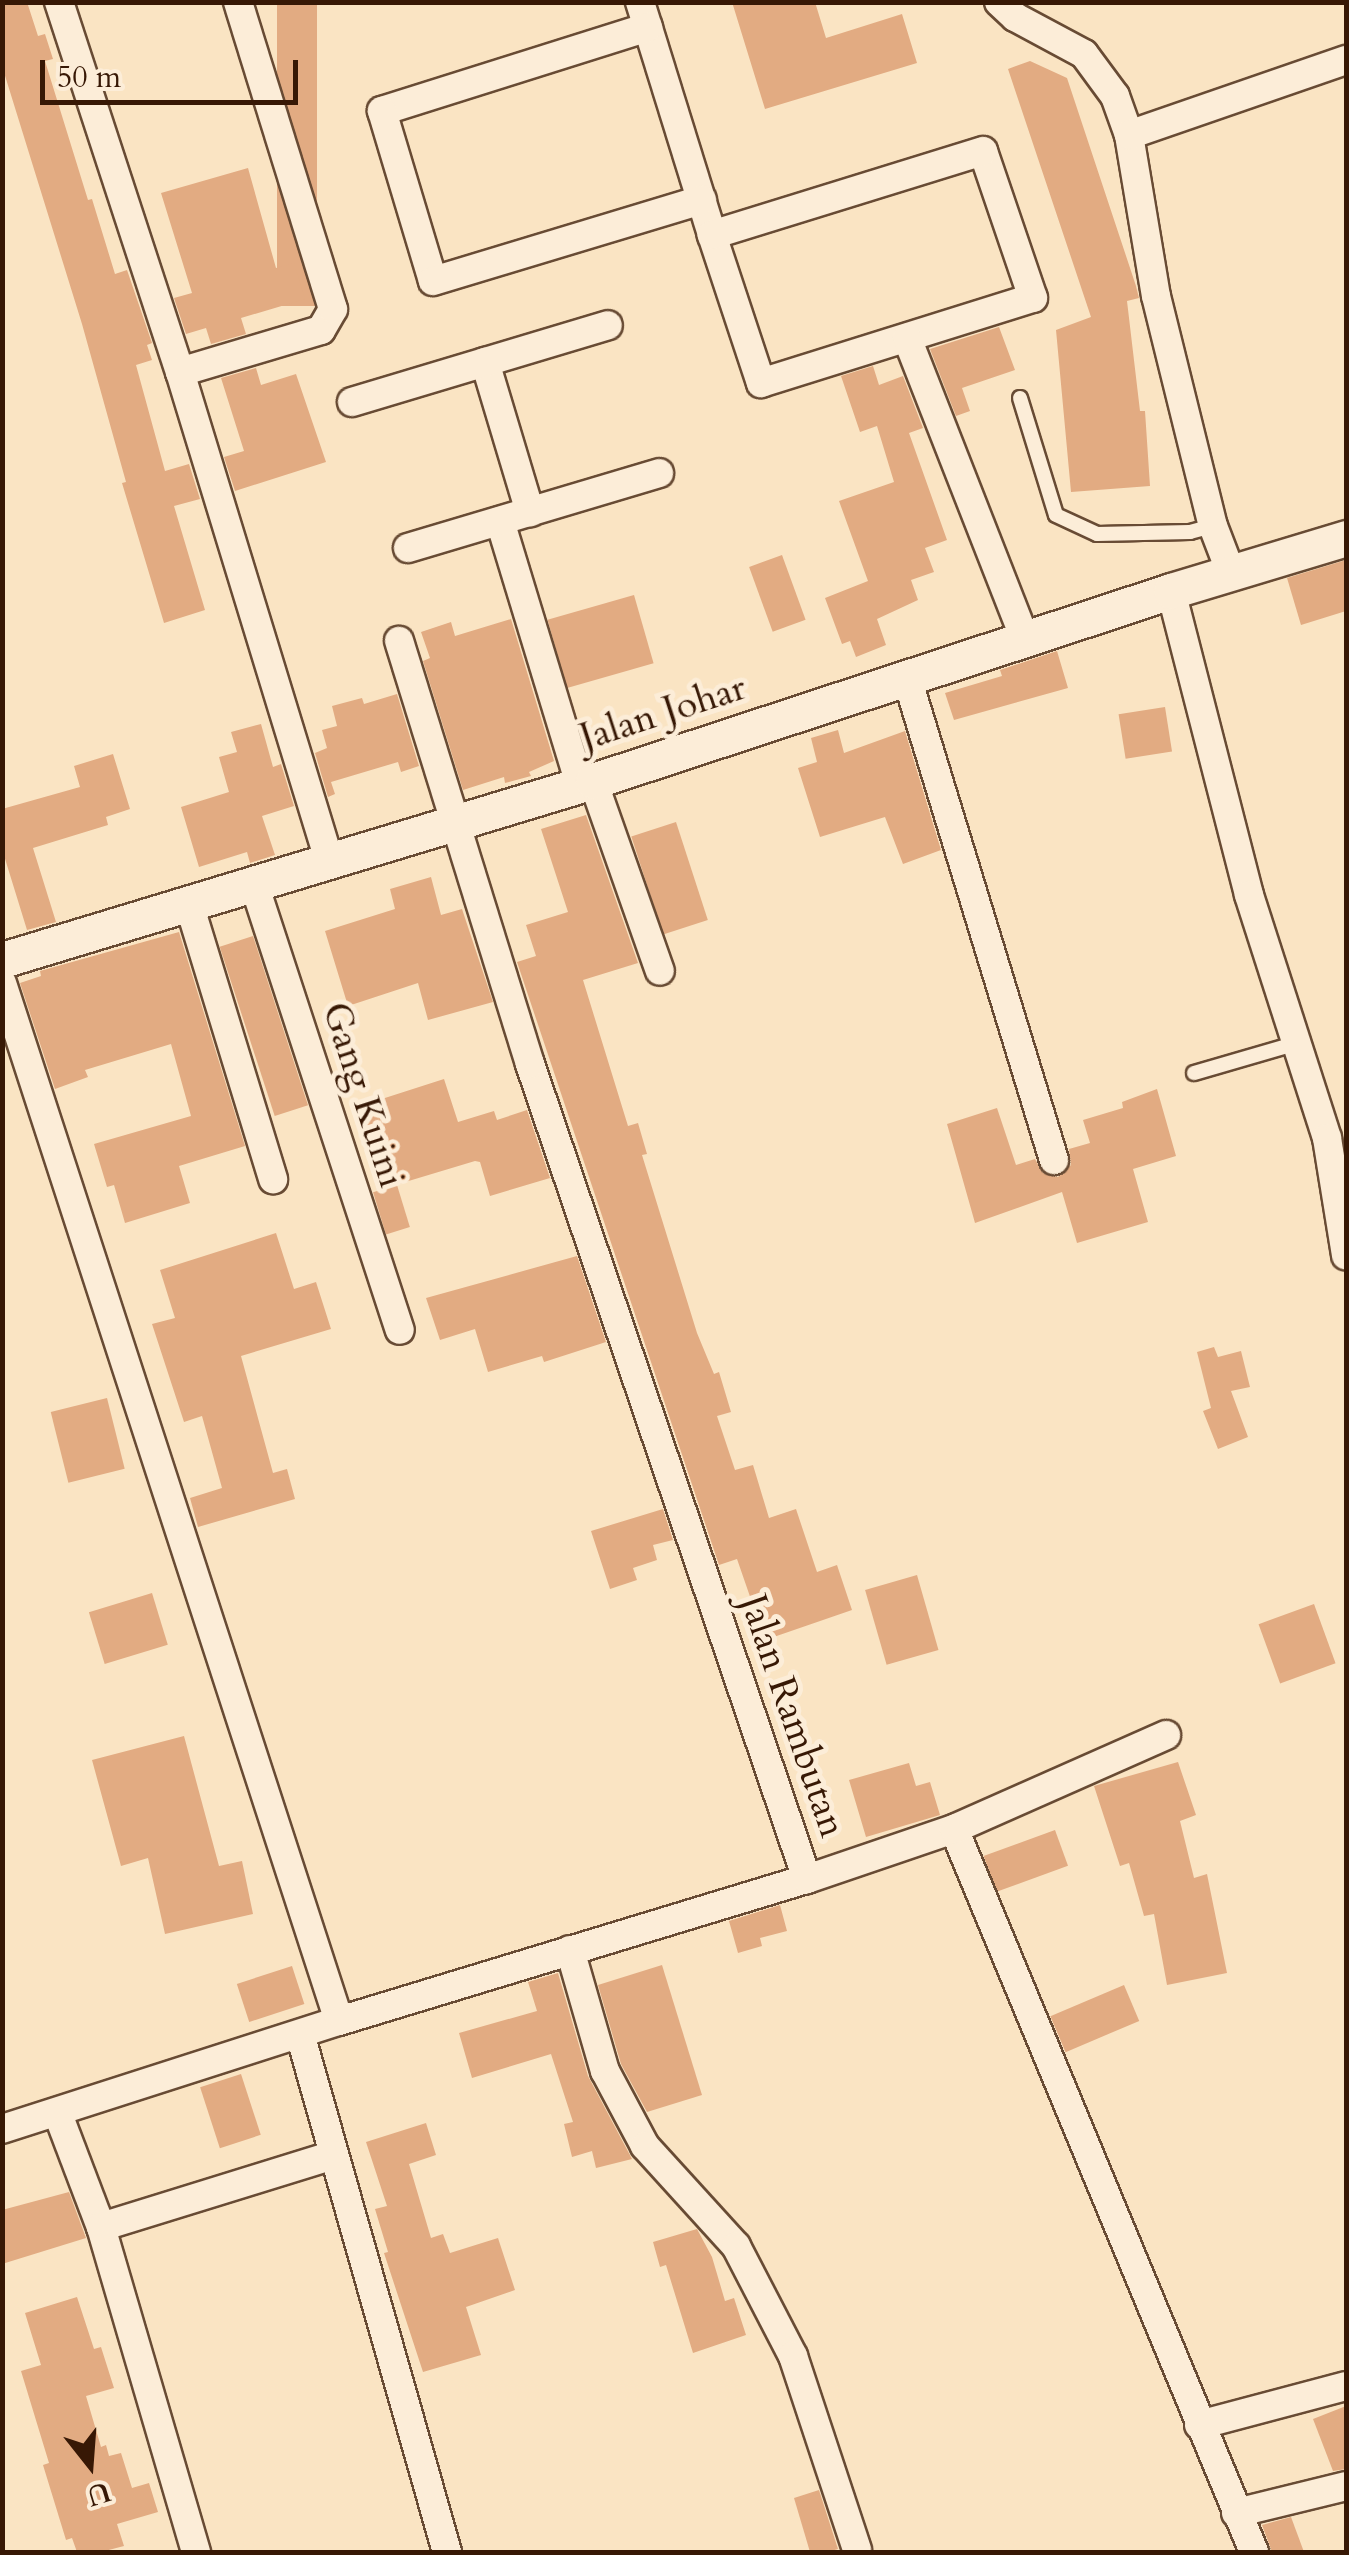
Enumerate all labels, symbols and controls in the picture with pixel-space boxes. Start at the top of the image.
scale bar [45,40,302,102]
text: 50 m [57,57,121,98]
street label: Jalan Johar [574,665,752,761]
street label: Gang Kuini [312,997,414,1193]
street label: Jalan Rambutan [729,1589,855,1843]
north arrow [40,2415,140,2515]
text: U [82,2472,115,2515]

